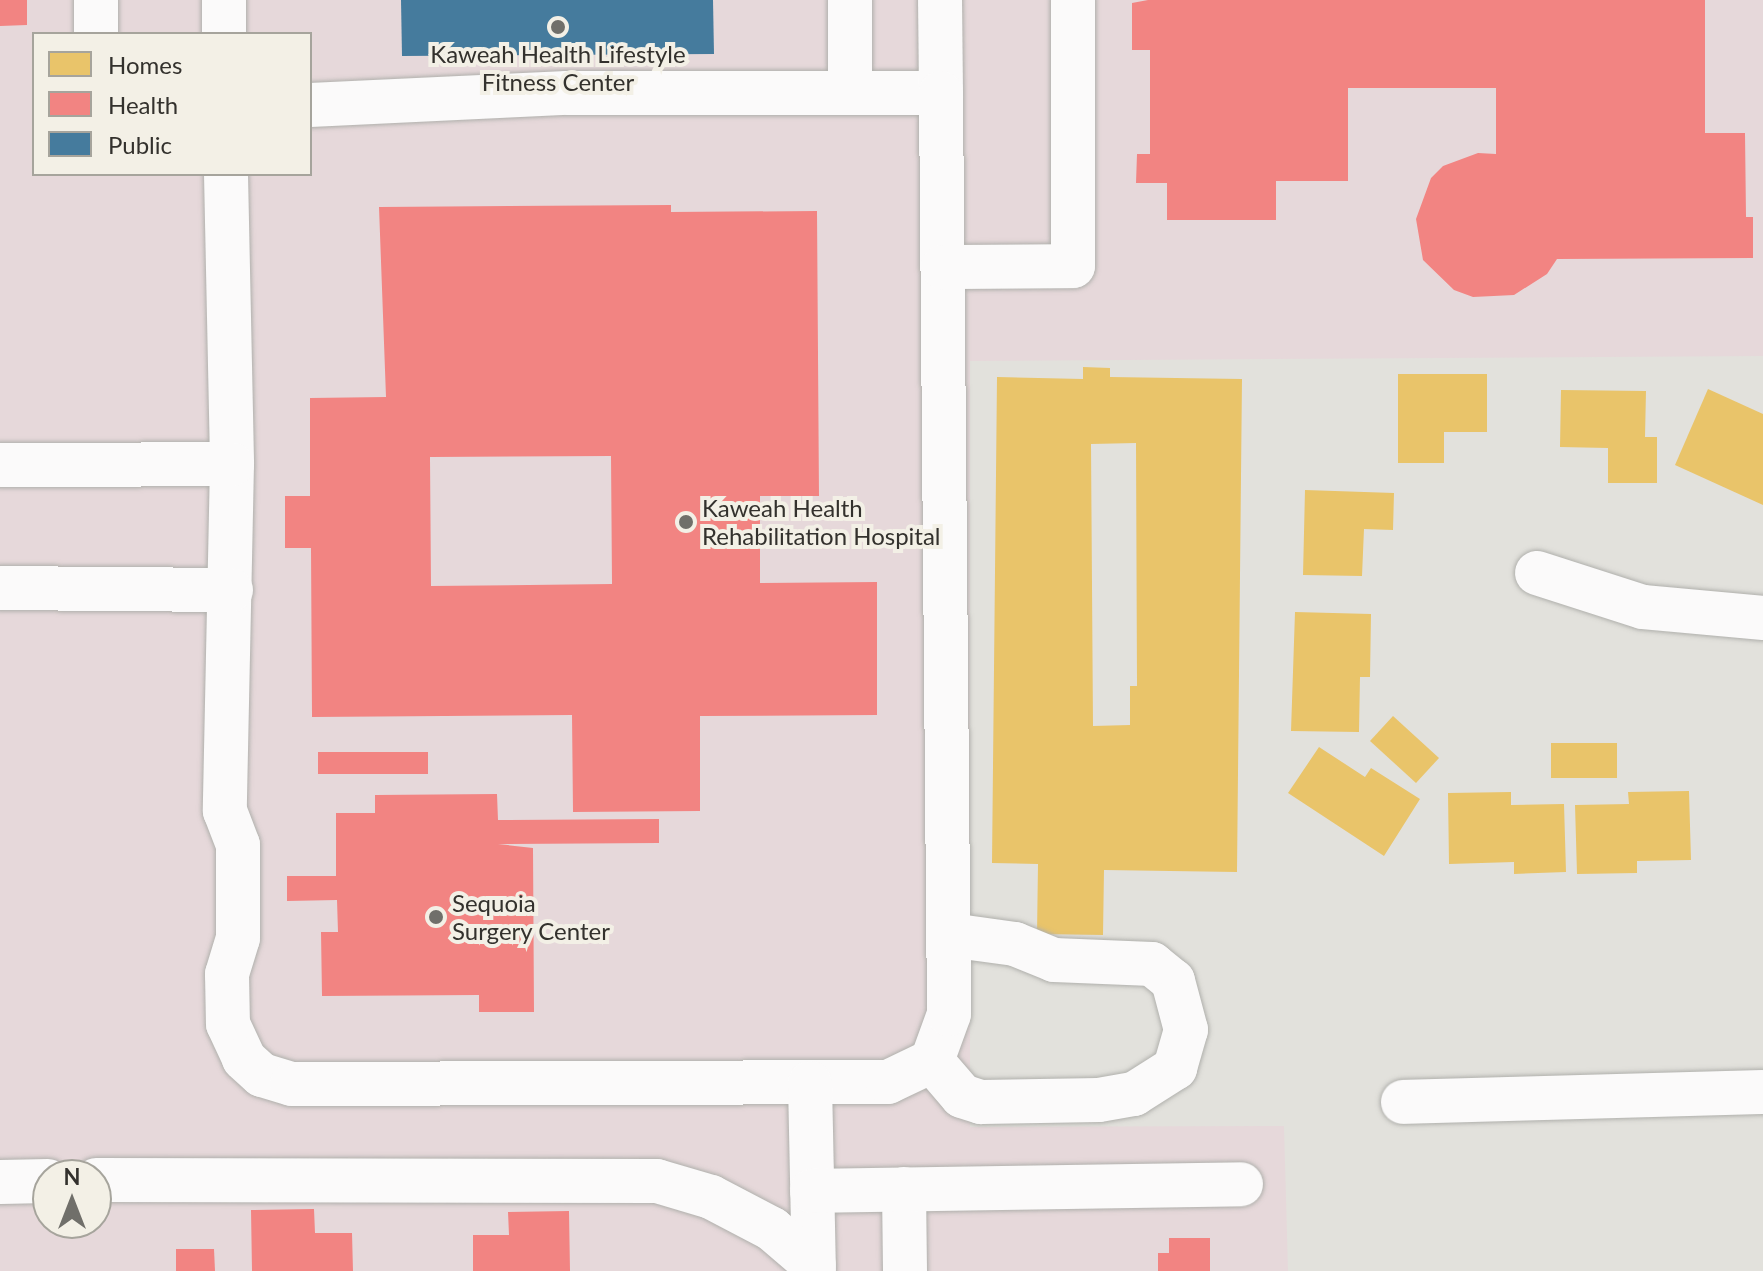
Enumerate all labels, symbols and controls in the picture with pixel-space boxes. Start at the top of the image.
marker: Kaweah Health Lifestyle Fitness Center [549,18,567,36]
legend [32,32,312,176]
place label: Kaweah Health Lifestyle Fitness Center [430,40,686,96]
text: Homes [108,50,182,79]
text: Health [108,90,178,119]
text: Public [108,130,172,159]
place label: Kaweah Health Rehabilitation Hospital [702,494,941,550]
marker: Kaweah Health Rehabilitation Hospital [677,513,695,531]
place label: Sequoia Surgery Center [452,889,610,945]
marker: Sequoia Surgery Center [427,908,445,926]
north arrow [32,1159,112,1239]
text: N [64,1163,80,1190]

